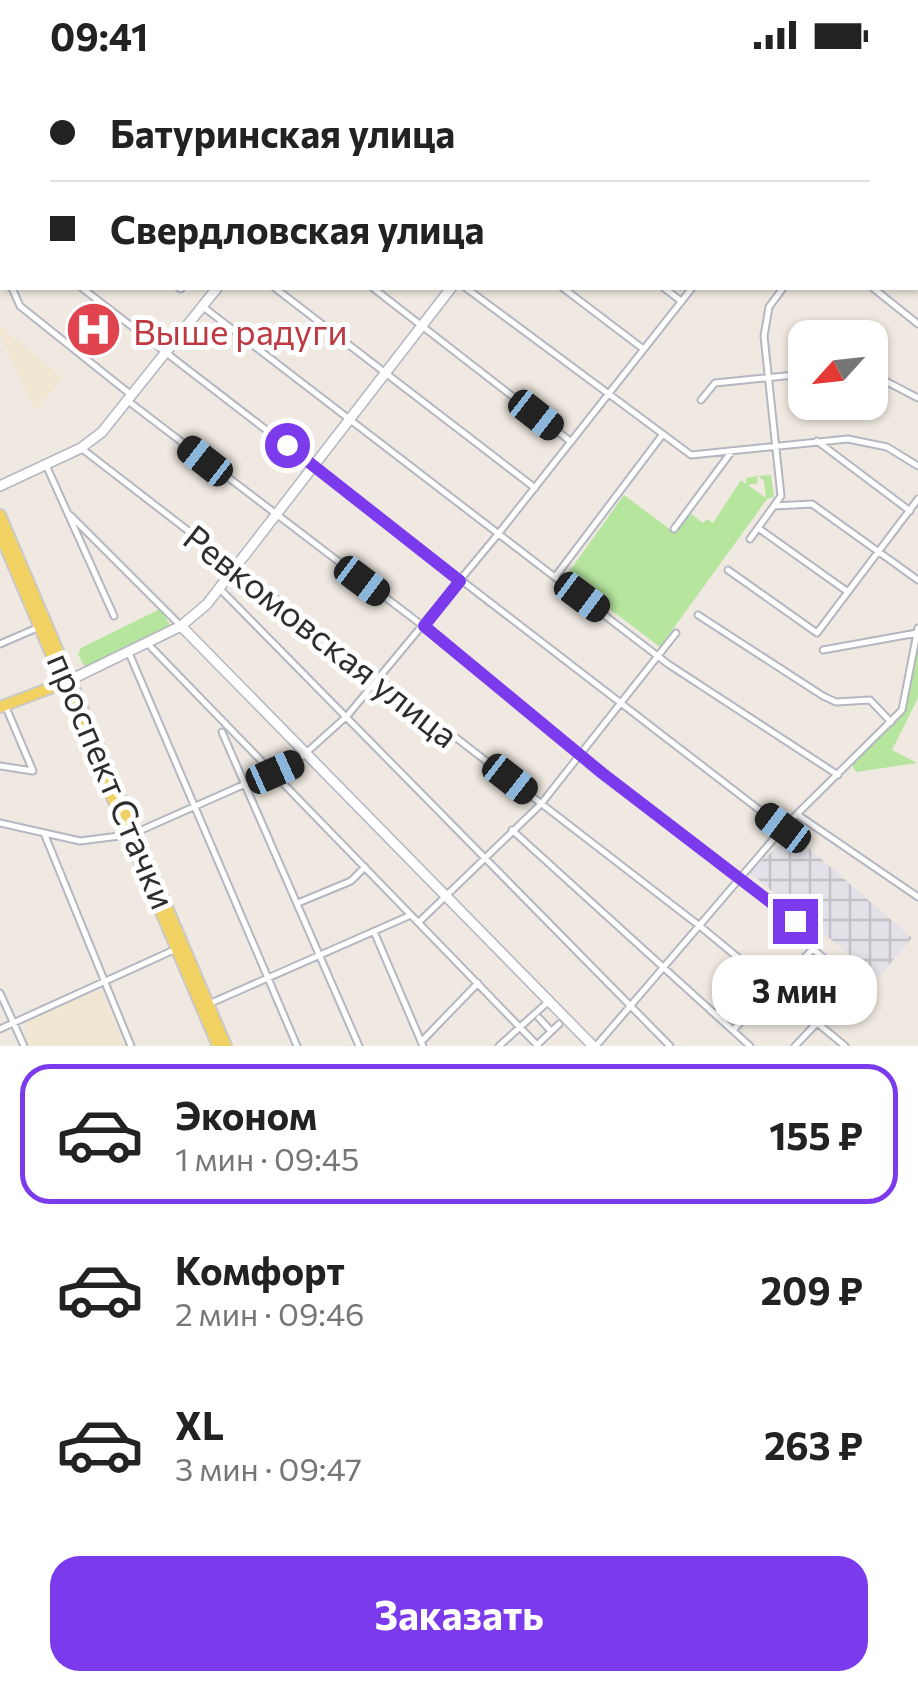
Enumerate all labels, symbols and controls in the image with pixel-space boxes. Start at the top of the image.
text: 09:41 [50,12,148,59]
text: Батуринская улица [110,109,455,156]
text: Свердловская улица [110,205,484,252]
hospital icon: Выше радуги [64,300,124,360]
place label: Выше радуги [133,309,348,352]
north arrow [788,320,888,420]
map controls [788,320,888,420]
car [503,385,569,445]
route start [265,423,310,468]
car [172,431,238,491]
street label: Ревкомовская улица [176,514,468,756]
car [329,551,395,611]
car [549,567,615,627]
street label: проспект Стачки [40,645,186,915]
car [241,746,309,798]
car [477,749,543,809]
car [750,798,816,858]
route end [773,899,818,944]
callout: 3 мин [712,956,878,1026]
text: 3 мин [752,970,837,1010]
icon: car [55,1089,145,1179]
text: Эконом [175,1091,317,1138]
text: 155 ₽ [769,1111,863,1158]
text: 1 мин · 09:45 [175,1138,359,1178]
icon: car [55,1244,145,1334]
text: Комфорт [175,1246,345,1293]
text: 209 ₽ [761,1266,863,1313]
text: 2 мин · 09:46 [175,1293,365,1333]
icon: car [55,1399,145,1489]
text: XL [175,1401,224,1448]
text: 263 ₽ [764,1421,863,1468]
text: 3 мин · 09:47 [175,1448,362,1488]
button: Заказать [50,1556,868,1671]

